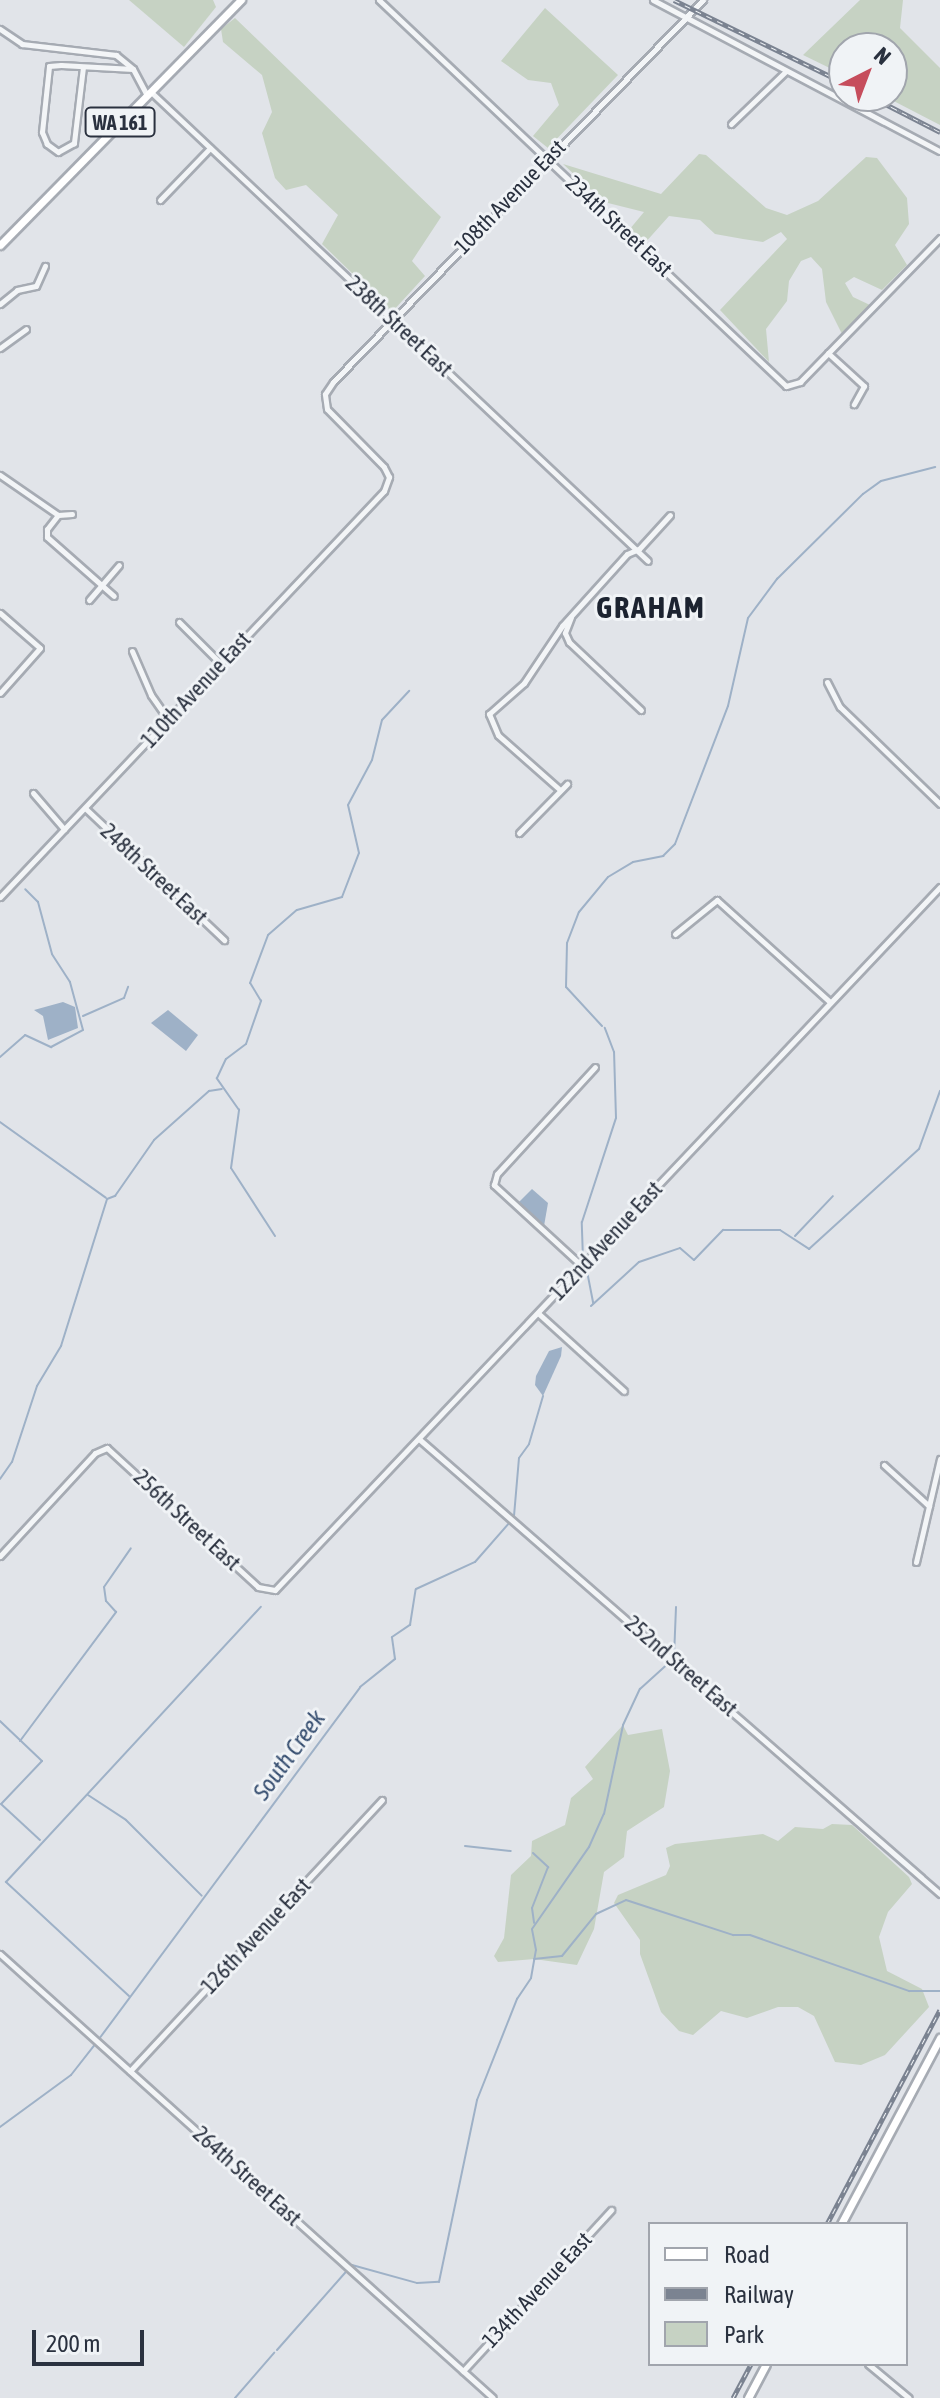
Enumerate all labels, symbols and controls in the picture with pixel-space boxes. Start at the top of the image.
north arrow [828,32,908,112]
text: N [869,42,896,70]
road number: WA 161 [84,106,156,138]
street label: 108th Avenue East [449,134,571,260]
street label: 234th Street East [560,170,678,282]
street label: 238th Street East [340,270,458,382]
district label: GRAHAM [596,589,706,625]
street label: 110th Avenue East [136,627,256,753]
street label: 248th Street East [95,818,213,930]
street label: 122nd Avenue East [544,1176,668,1306]
street label: 256th Street East [128,1464,246,1576]
street label: 252nd Street East [619,1610,743,1722]
water label: South Creek [247,1705,331,1805]
street label: 126th Avenue East [196,1873,316,1999]
street label: 264th Street East [188,2121,306,2231]
legend [648,2222,908,2366]
street label: 134th Avenue East [477,2227,597,2353]
text: Road [724,2241,770,2268]
text: Railway [724,2281,794,2308]
scale bar [36,2314,148,2364]
text: Park [724,2321,764,2348]
text: 200 m [46,2330,100,2357]

